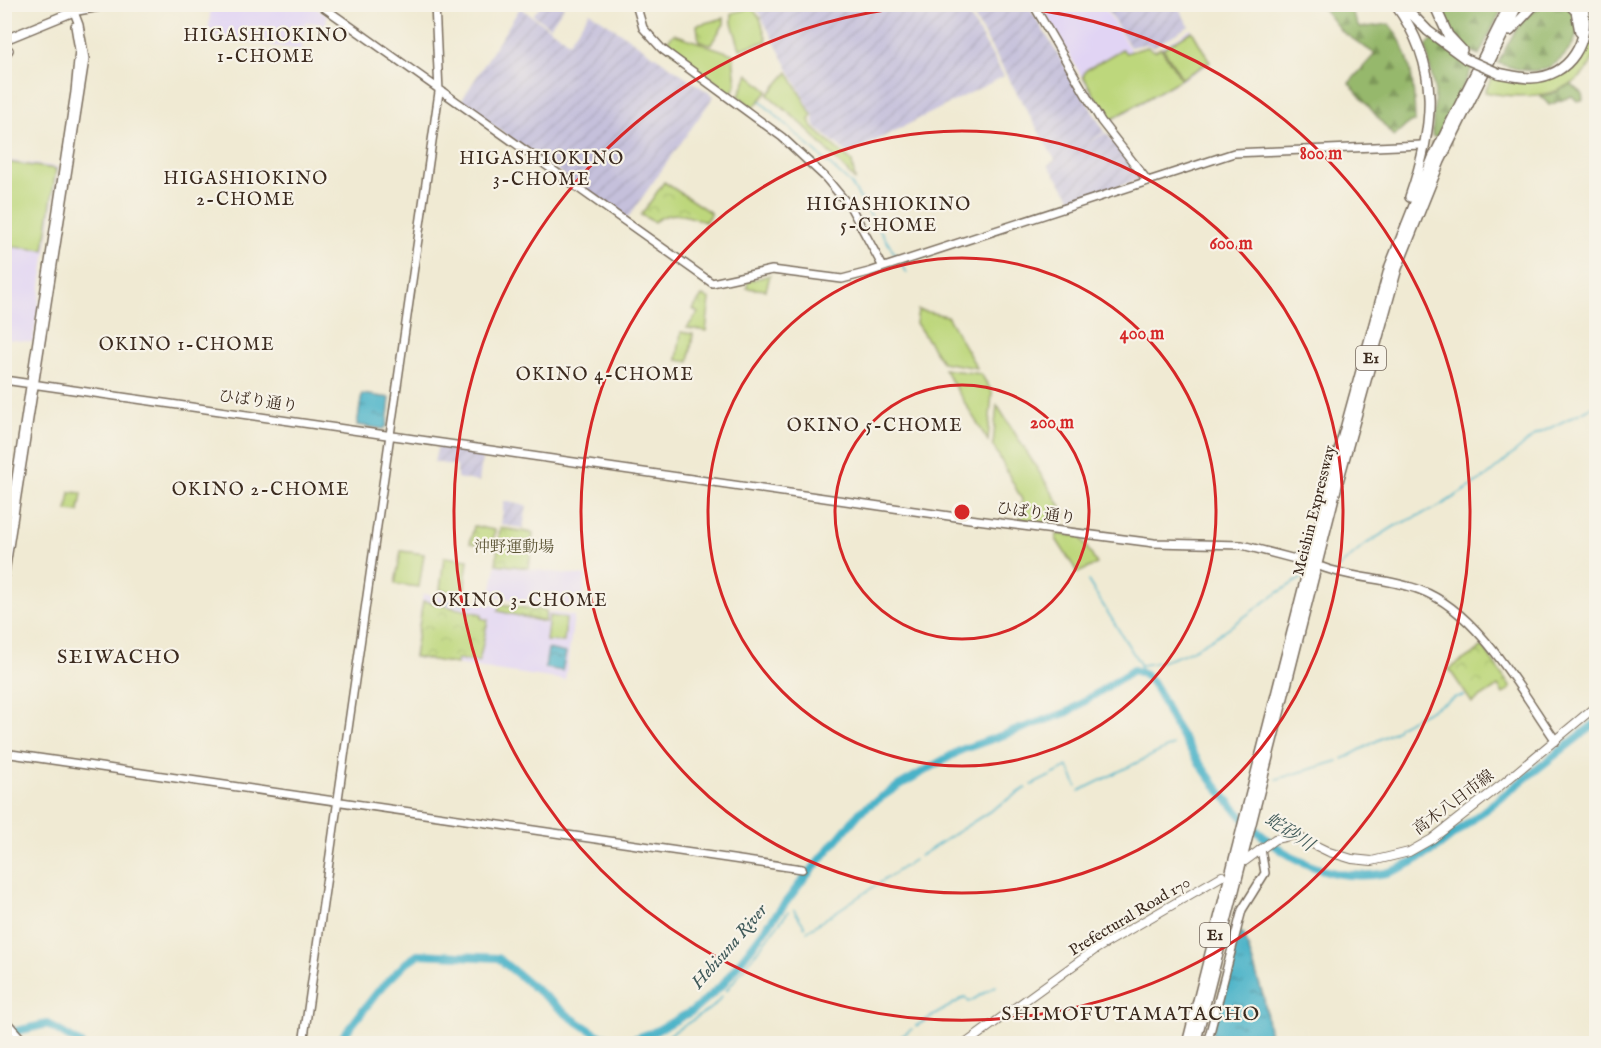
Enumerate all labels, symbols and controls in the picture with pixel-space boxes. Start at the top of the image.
district label: HIGASHIOKINO 1-CHOME [183,25,349,69]
text: 800 m [1300,143,1342,166]
district label: HIGASHIOKINO 3-CHOME [459,148,625,192]
district label: HIGASHIOKINO 2-CHOME [163,168,329,212]
district label: HIGASHIOKINO 5-CHOME [806,194,972,238]
text: 600 m [1209,233,1253,256]
text: 400 m [1120,323,1164,346]
district label: OKINO 1-CHOME [99,334,275,357]
road number: E1 [1356,346,1386,370]
district label: OKINO 4-CHOME [516,364,694,387]
street label: ひばり通り [217,387,299,417]
text: 200 m [1030,412,1074,435]
district label: OKINO 5-CHOME [787,415,963,438]
street label: Meishin Expressway [1289,443,1341,578]
district label: OKINO 2-CHOME [172,479,350,502]
street label: ひばり通り [995,499,1077,529]
centre of rings [952,502,972,522]
park label: 沖野運動場 [474,538,554,558]
district label: OKINO 3-CHOME [432,590,608,613]
district label: SEIWACHO [57,645,181,670]
street label: 高木八日市線 [1410,766,1498,840]
water label: 蛇砂川 [1260,809,1320,858]
street label: Prefectural Road 170 [1066,873,1194,961]
water label: Hebisuna River [686,899,774,995]
road number: E1 [1200,923,1230,947]
district label: SHIMOFUTAMATACHO [1001,1002,1261,1027]

